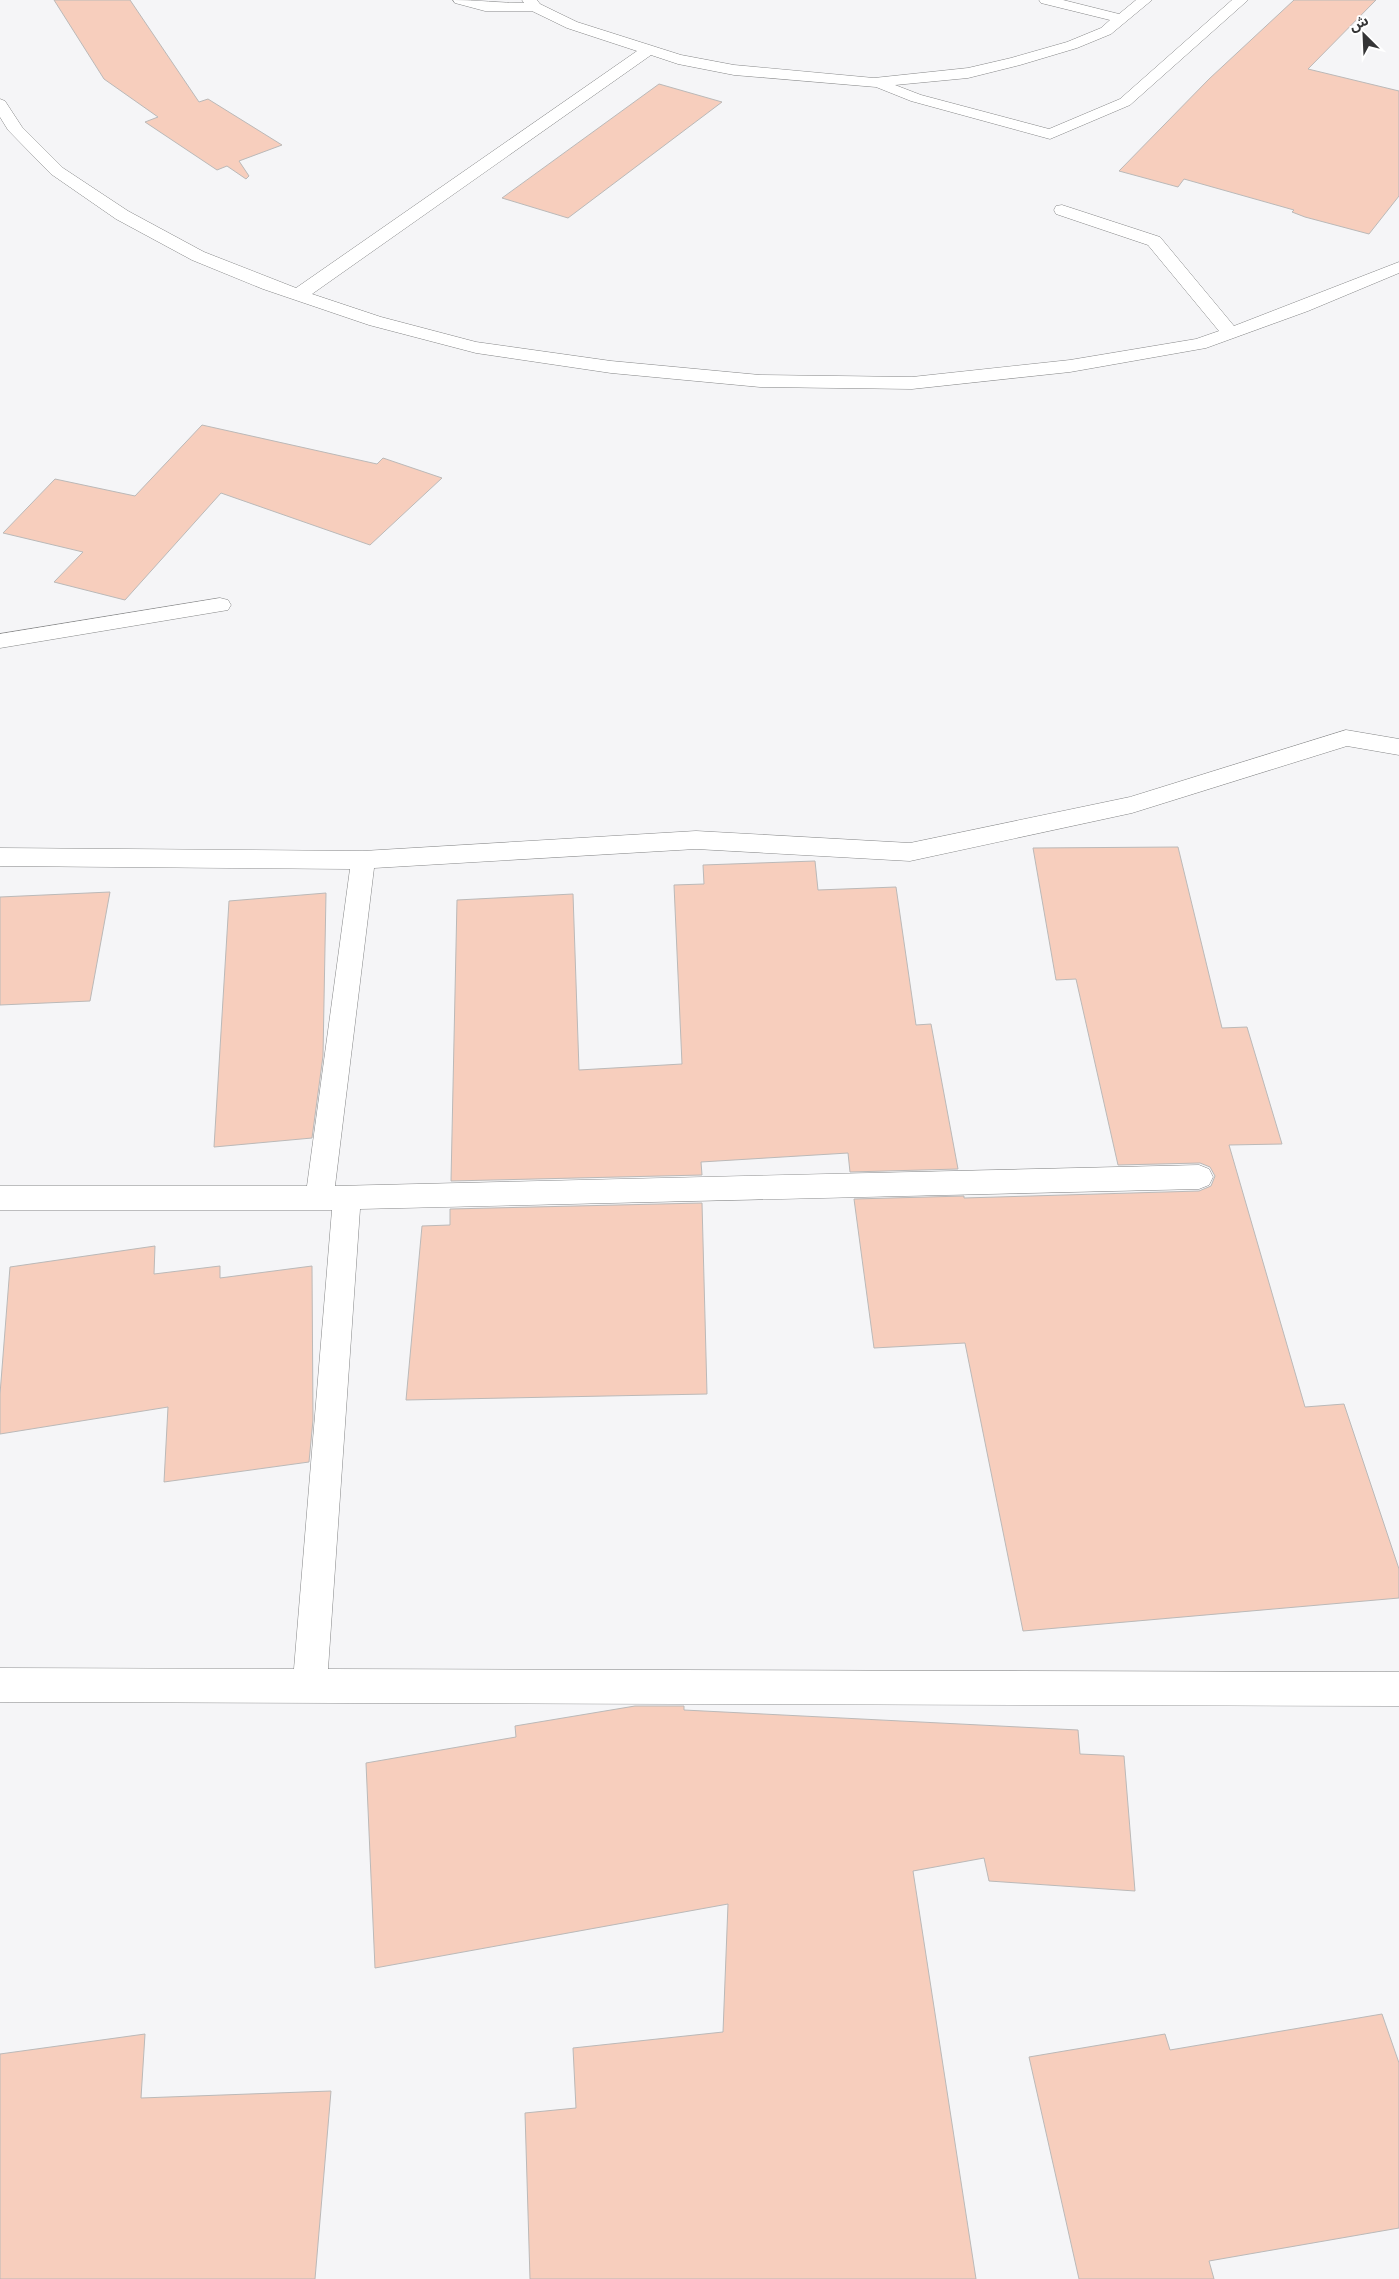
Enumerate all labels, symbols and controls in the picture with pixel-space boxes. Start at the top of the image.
north arrow [1339,10,1389,60]
text: ش [1347,12,1371,34]

